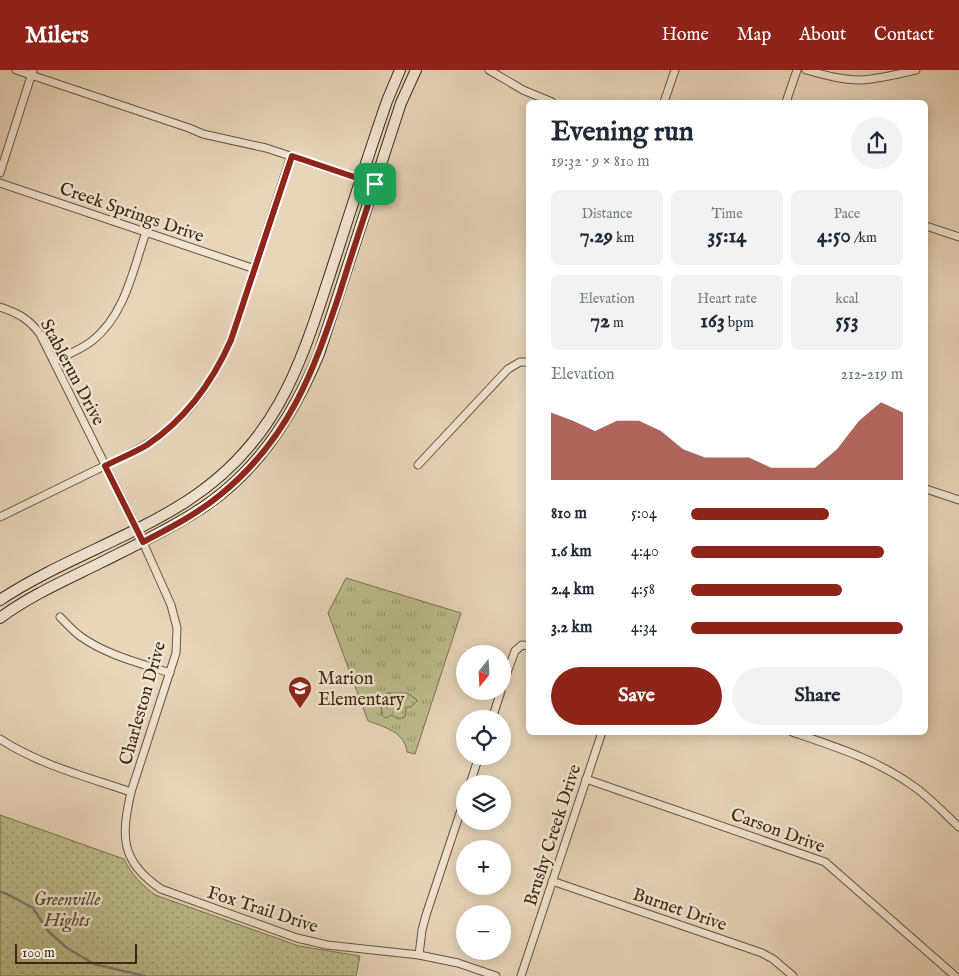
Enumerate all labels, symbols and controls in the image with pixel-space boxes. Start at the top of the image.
text: Milers [25,20,89,51]
text: Home [662,24,709,47]
text: Map [737,24,771,47]
text: About [799,24,846,47]
text: Contact [874,24,934,47]
text: Evening run [551,115,694,150]
button: share [851,117,903,169]
text: 19:32 · 9 × 810 m [551,152,650,172]
pin [354,163,396,205]
icon: arrive [361,170,389,198]
street label: Creek Springs Drive [56,178,207,249]
text: Distance [582,205,632,223]
text: Time [711,205,743,223]
text: Pace [834,205,860,223]
text: 7.29 [580,223,613,250]
text: 35:14 [707,223,747,250]
text: 4:50 [817,223,851,250]
text: km [613,229,634,247]
text: /km [851,229,877,247]
text: Elevation [579,290,635,308]
text: Heart rate [697,290,757,308]
text: kcal [835,290,859,308]
text: 72 [590,308,610,335]
text: 163 [700,308,725,335]
text: 553 [835,308,859,335]
text: m [610,314,624,332]
text: bpm [725,314,754,332]
street label: Stablerun Drive [34,316,109,430]
text: Elevation [551,365,614,385]
text: 212–219 m [840,365,903,385]
text: 810 m [551,504,587,524]
text: 5:04 [631,504,657,524]
text: 1.6 km [551,542,592,562]
text: 4:40 [631,542,659,562]
text: 2.4 km [551,580,594,600]
text: 4:58 [631,580,655,600]
text: 3.2 km [551,618,592,638]
text: 4:34 [631,618,657,638]
street label: Charleston Drive [115,639,172,768]
north arrow [456,645,511,700]
map controls [456,645,511,960]
button: Save [551,667,722,725]
button: Share [732,667,903,725]
place label: Marion Elementary [318,668,405,712]
school or university icon: Marion Elementary [287,675,313,709]
button: locate [456,710,511,765]
street label: Brushy Creek Drive [520,762,587,909]
button: layers [456,775,511,830]
street label: Carson Drive [727,804,828,859]
button: + [456,840,511,895]
street label: Fox Trail Drive [204,882,321,939]
street label: Burnet Drive [630,884,729,937]
park label: Greenville Hights [34,889,100,933]
button: − [456,905,511,960]
scale bar [15,941,138,964]
text: 100 m [22,944,55,962]

